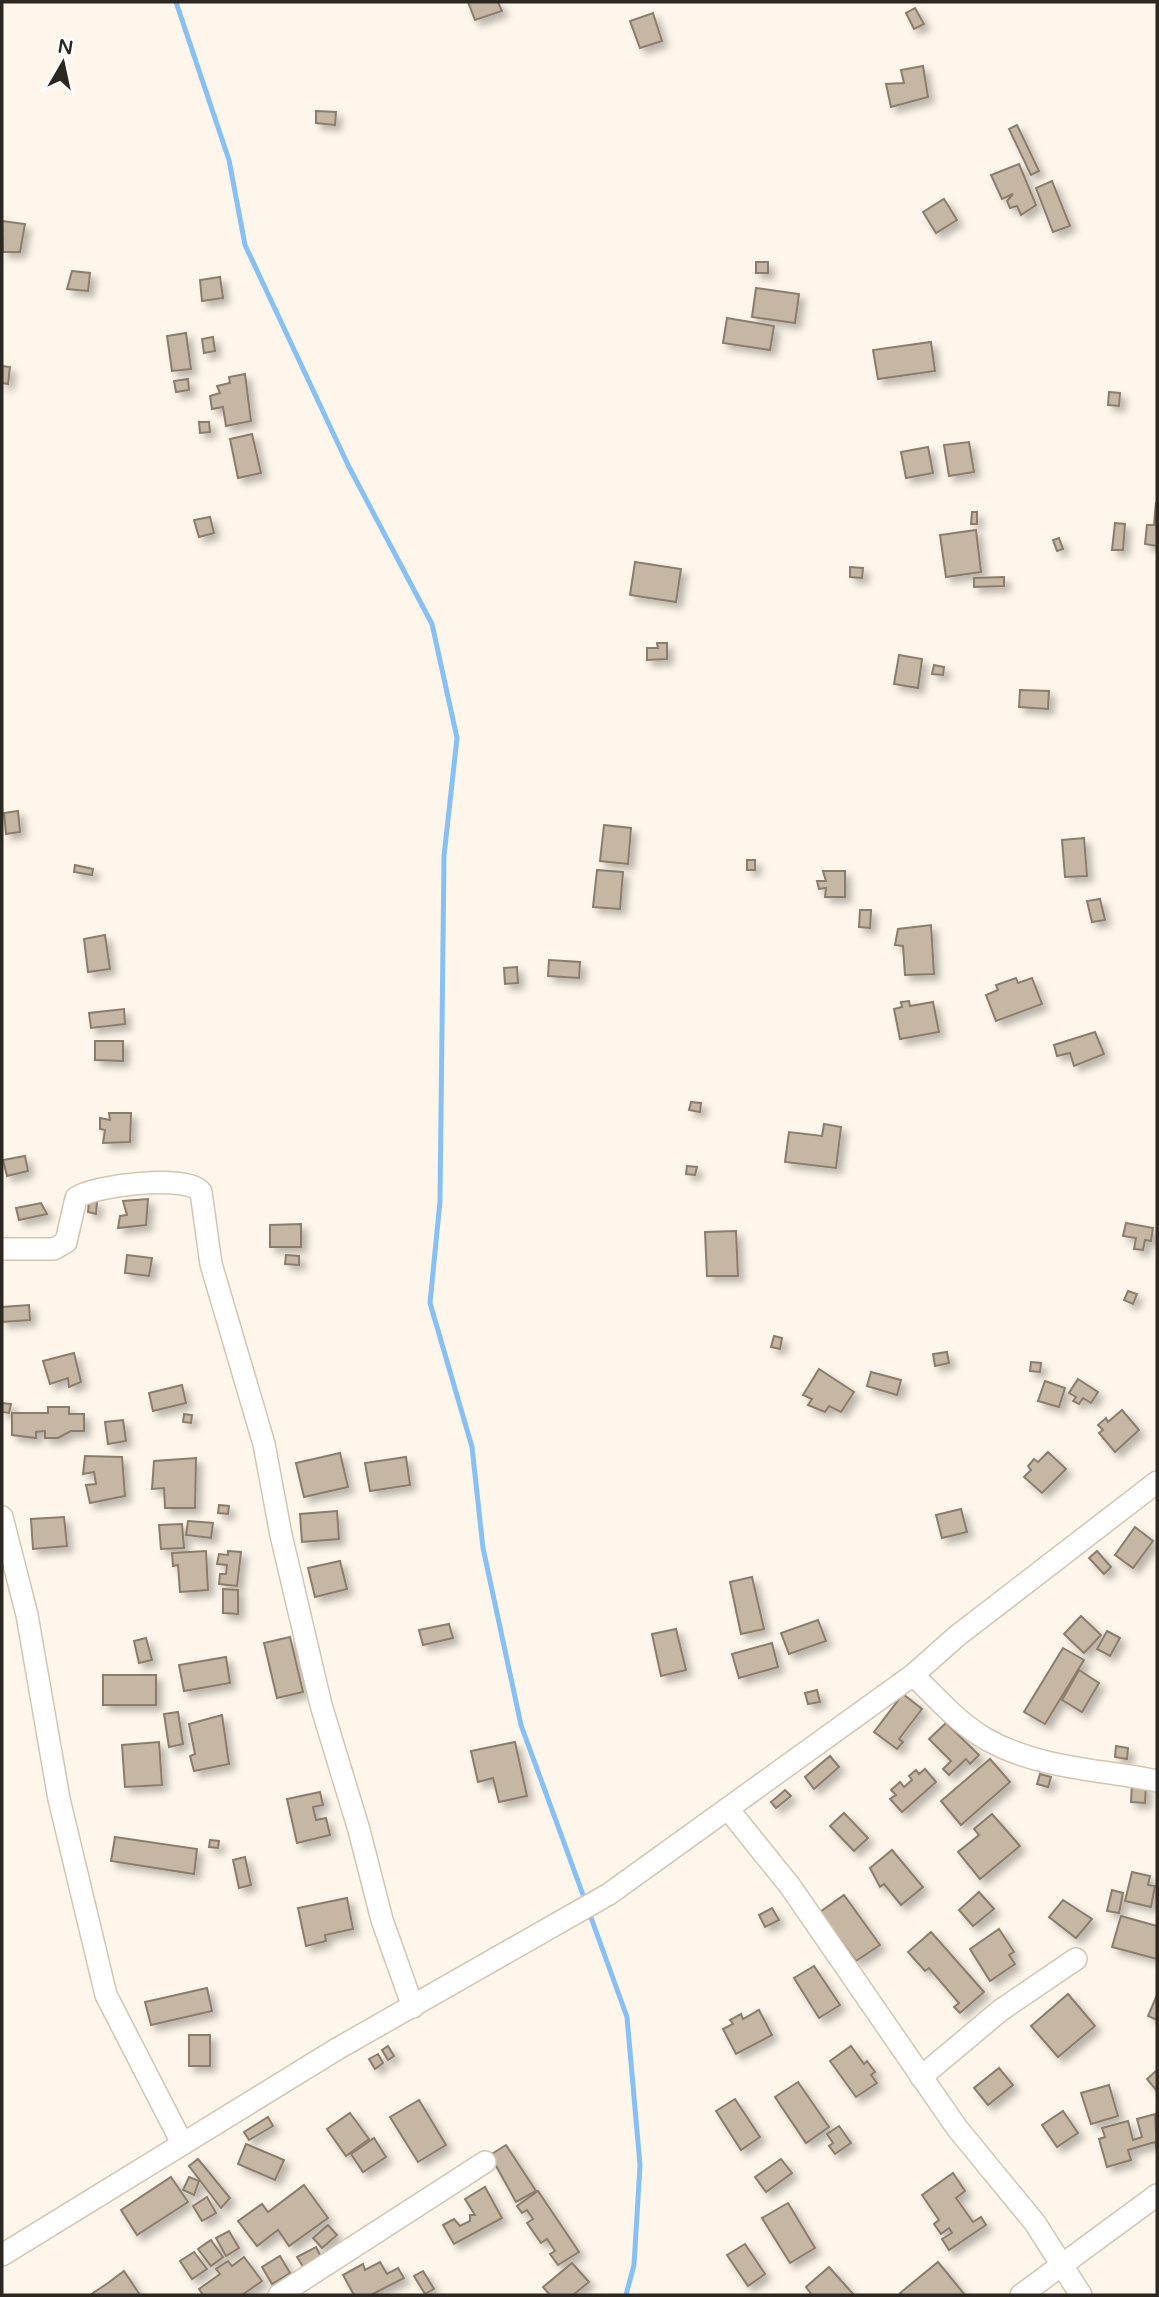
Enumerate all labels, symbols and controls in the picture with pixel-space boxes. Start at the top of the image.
north arrow [28,28,98,98]
text: N [56,35,75,59]

